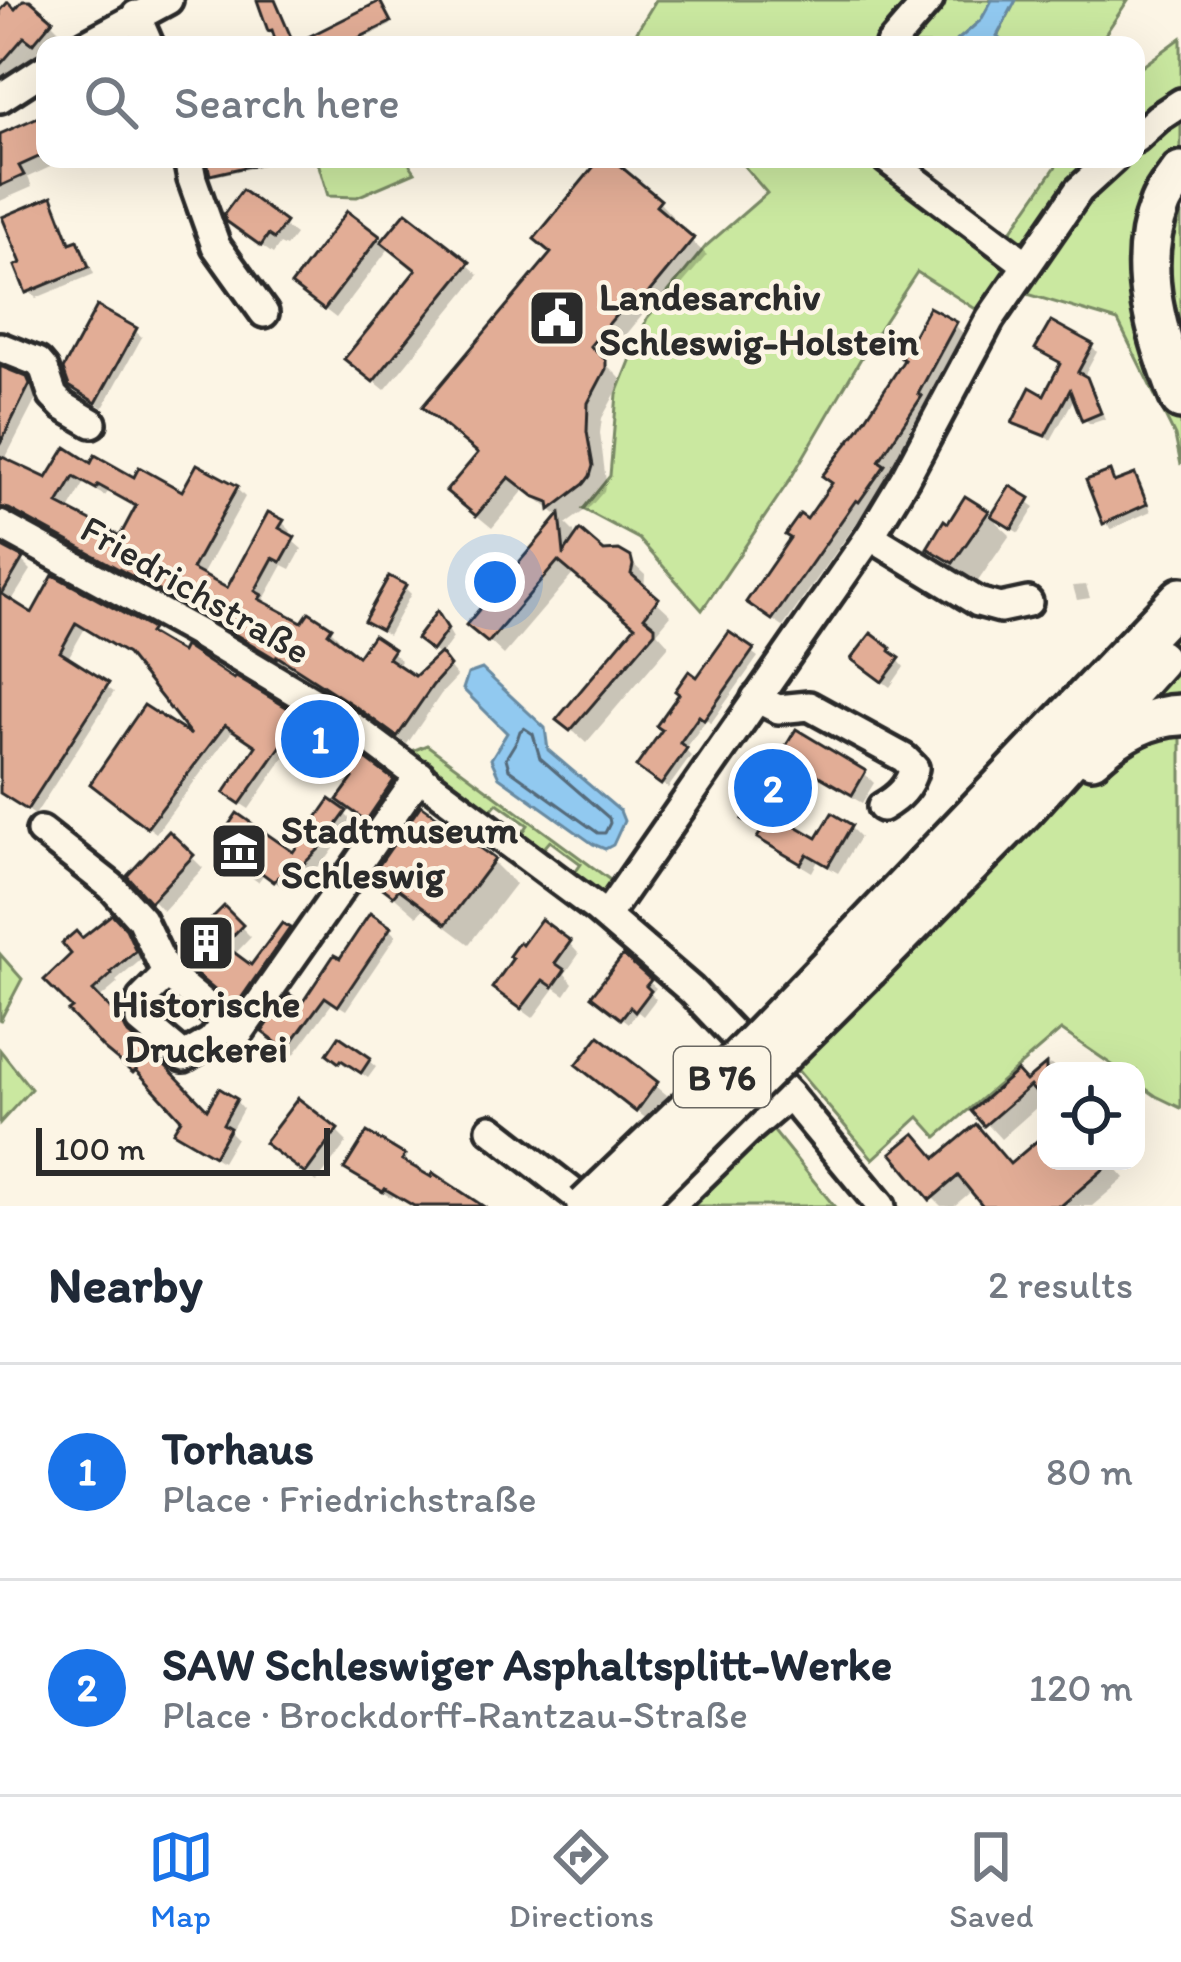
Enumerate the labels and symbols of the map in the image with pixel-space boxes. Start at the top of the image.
place label: Landesarchiv Schleswig-Holstein [599,273,919,365]
public building icon: Landesarchiv Schleswig-Holstein [526,287,588,349]
street label: Friedrichstraße [72,505,319,674]
your location [465,552,525,612]
pin: 1 [281,694,359,784]
pin: 2 [734,743,812,833]
place label: Stadtmuseum Schleswig [281,806,518,898]
museum icon: Stadtmuseum Schleswig [208,820,270,882]
building icon: Historische Druckerei [175,912,237,974]
place label: Historische Druckerei [112,980,300,1072]
road number: B 76 [674,1047,770,1107]
scale bar [36,1122,330,1175]

